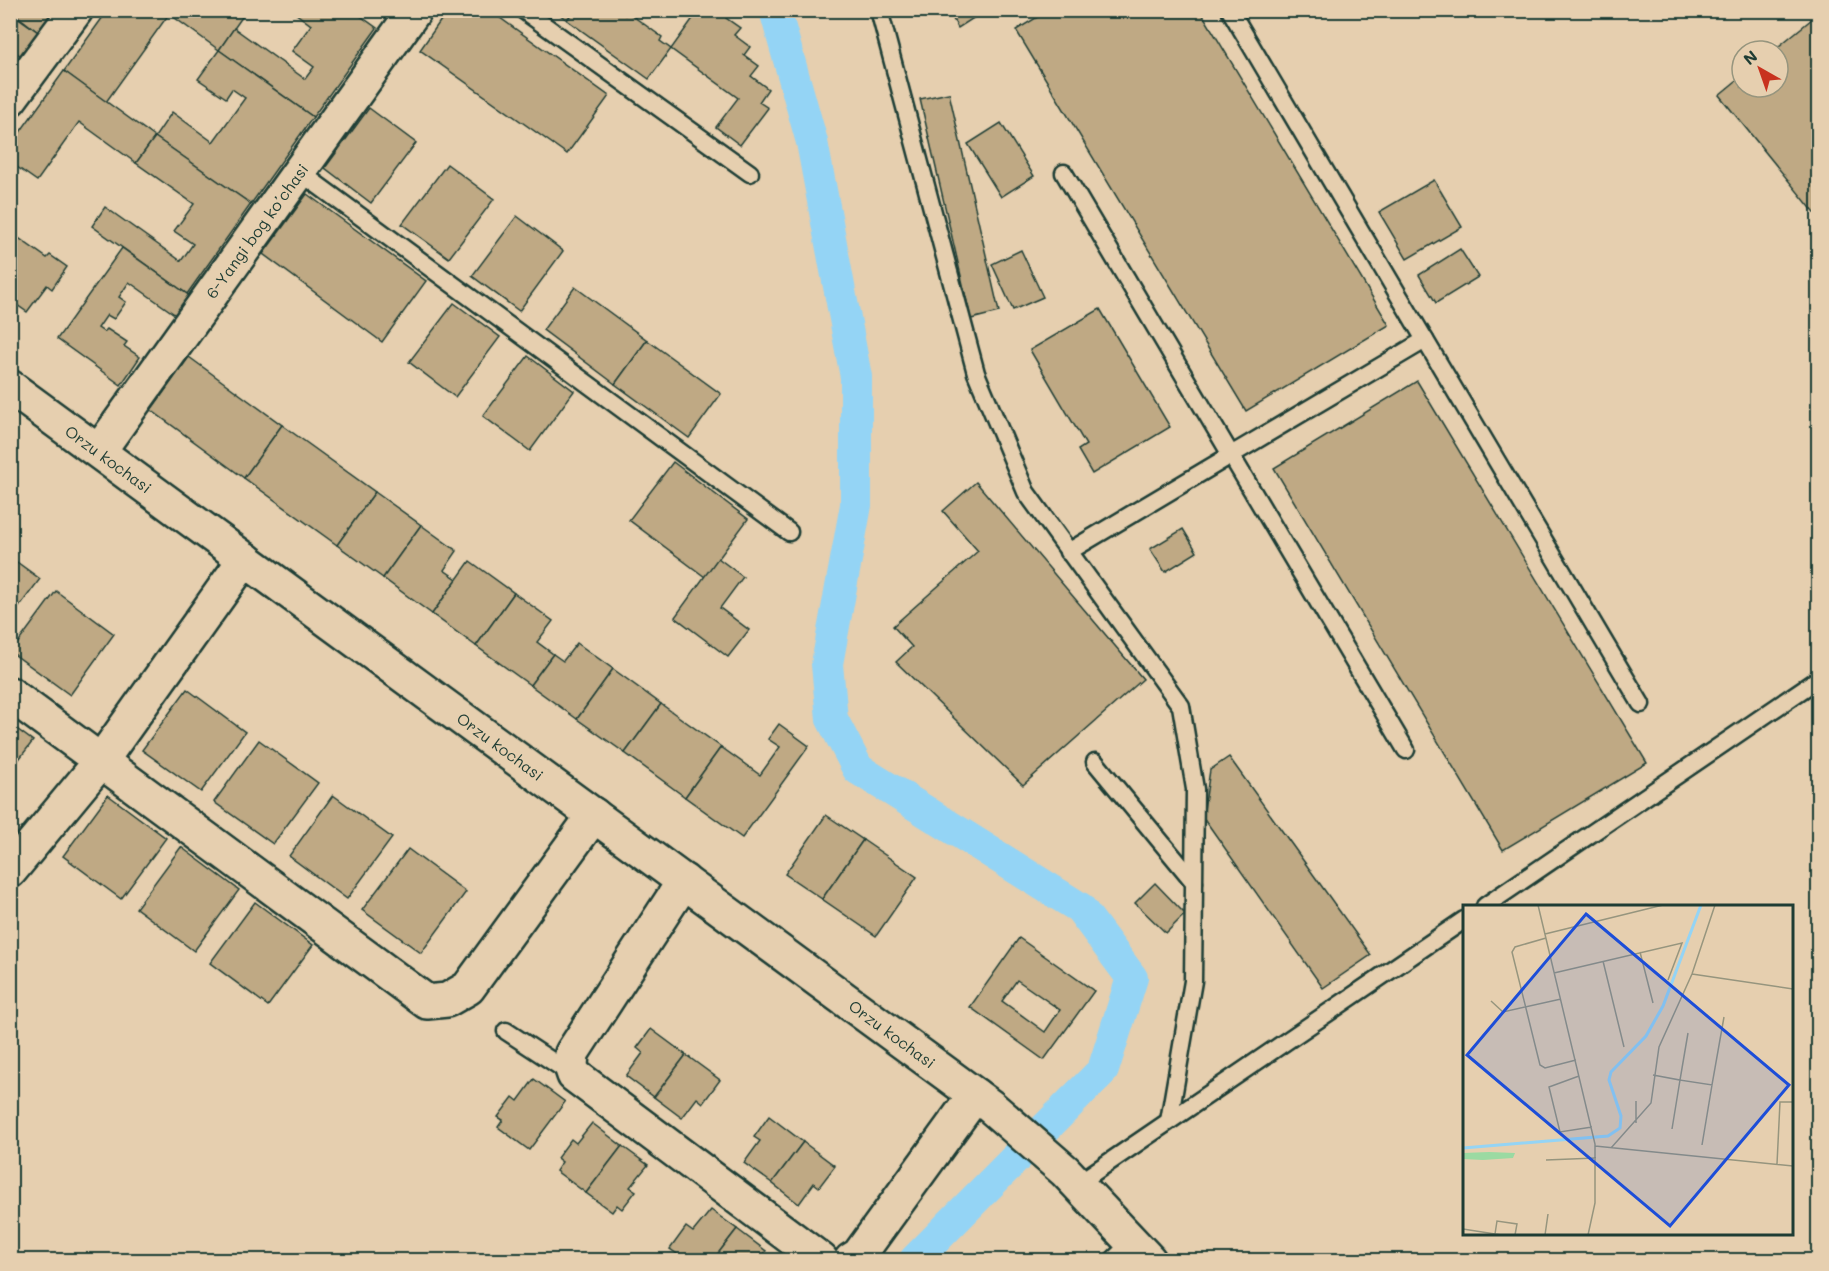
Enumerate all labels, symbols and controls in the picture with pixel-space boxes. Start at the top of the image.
north arrow [1730,39,1790,99]
text: N [1739,45,1761,69]
street label: 6-Yangi bog koʼchasi [200,159,313,302]
street label: Orzu kochasi [61,420,156,498]
street label: Orzu kochasi [453,707,548,785]
inset map [1463,905,1793,1235]
street label: Orzu kochasi [845,995,940,1073]

